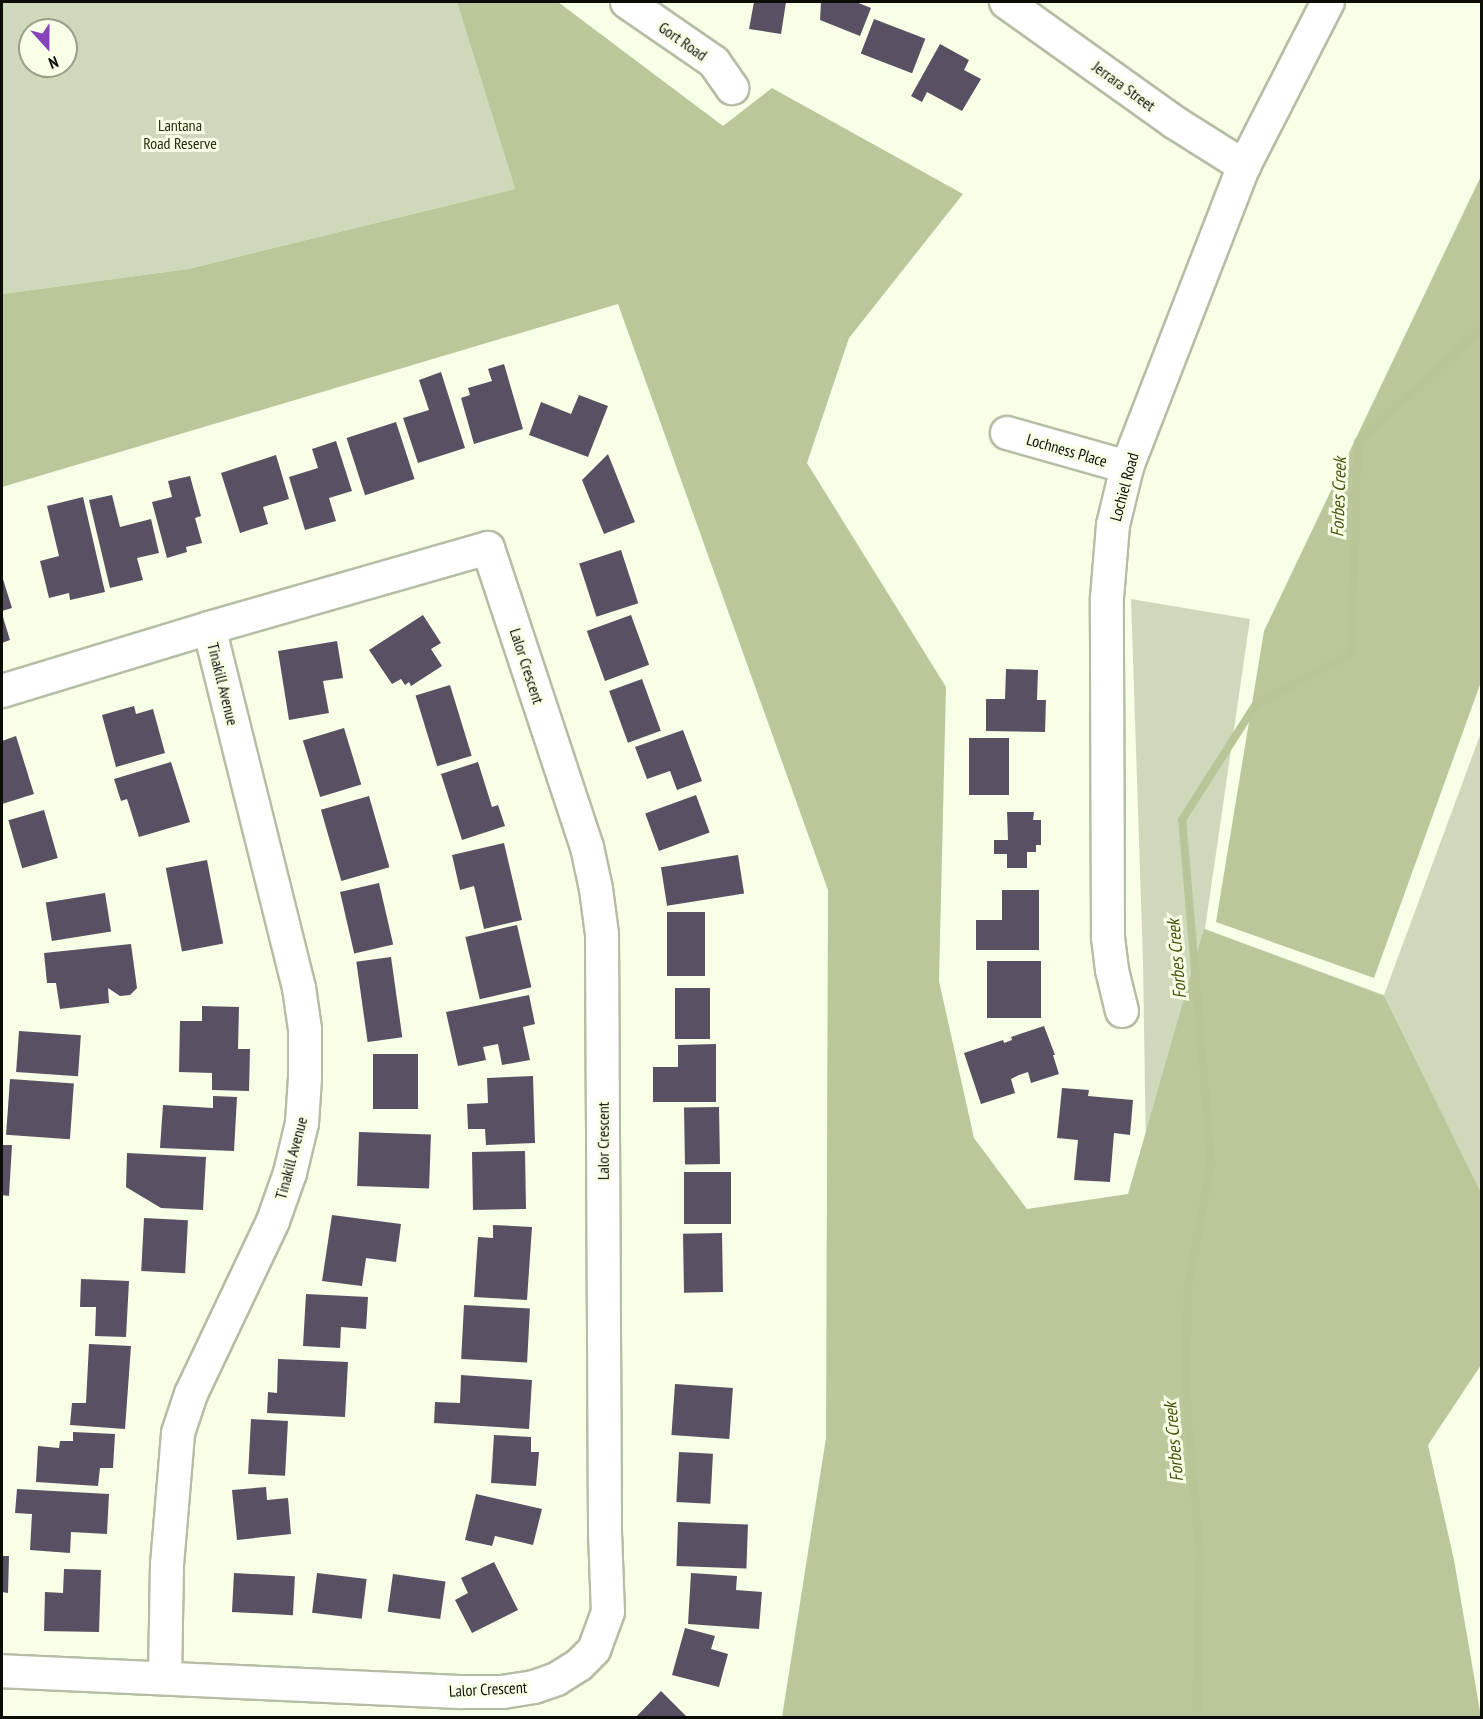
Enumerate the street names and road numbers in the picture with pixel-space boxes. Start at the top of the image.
street label: Gort Road [655,17,711,65]
street label: Jerrara Street [1089,57,1159,115]
street label: Lochness Place [1025,429,1109,471]
street label: Lochiel Road [1106,451,1142,523]
street label: Lalor Crescent [506,626,548,706]
street label: Tinakill Avenue [203,640,243,728]
street label: Lalor Crescent [593,1102,613,1180]
street label: Tinakill Avenue [271,1114,311,1202]
street label: Lalor Crescent [448,1677,528,1701]

